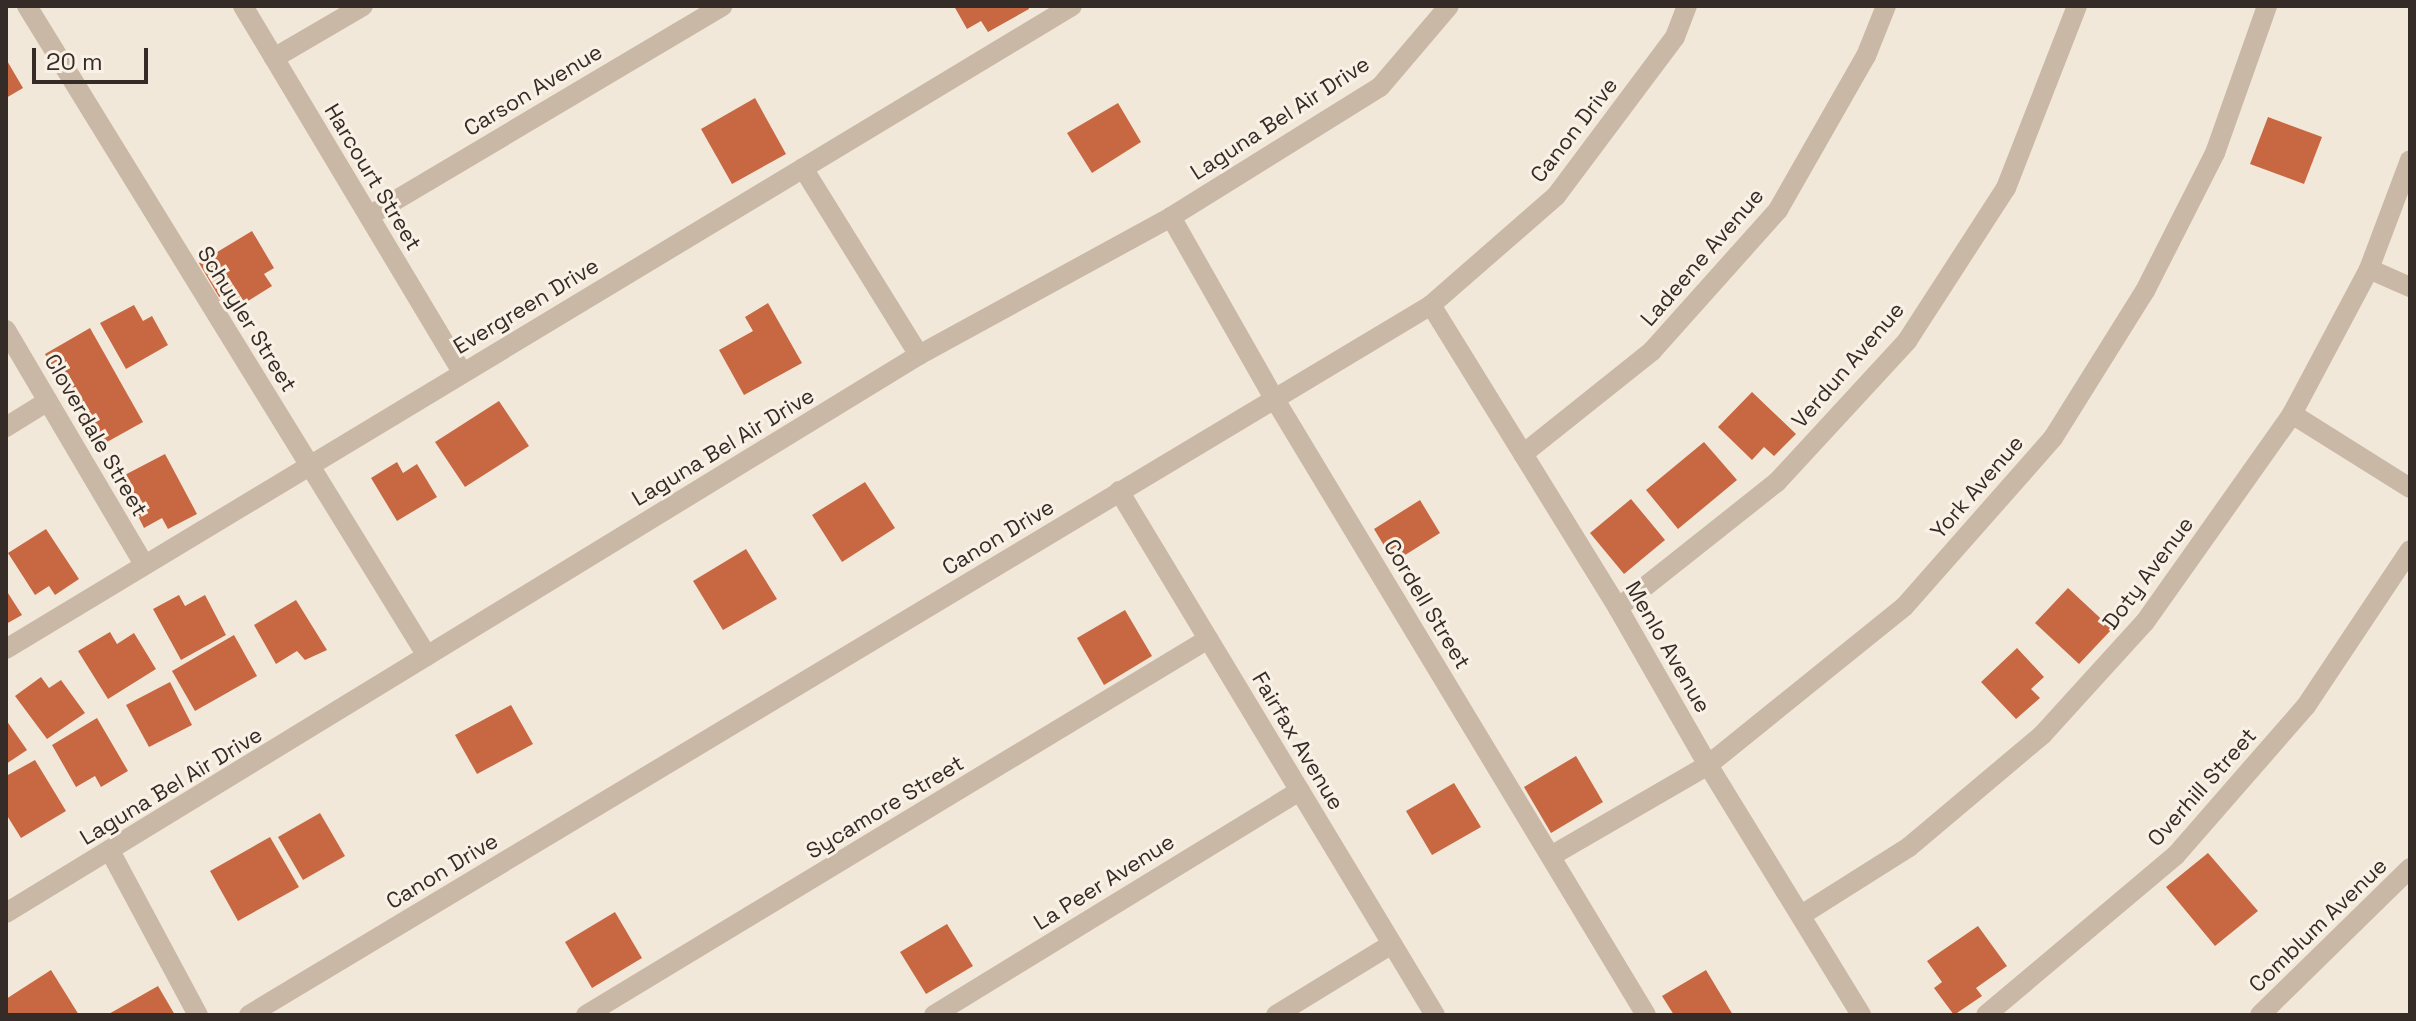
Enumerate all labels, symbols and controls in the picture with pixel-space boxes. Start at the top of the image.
scale bar [36,32,152,82]
street label: Carson Avenue [459,38,607,142]
text: 20 m [46,46,103,77]
street label: Laguna Bel Air Drive [1185,50,1375,186]
street label: Canon Drive [1525,72,1623,188]
street label: Harcourt Street [319,99,427,255]
street label: Ladeene Avenue [1635,183,1769,331]
street label: Schuyler Street [192,241,302,397]
street label: Evergreen Drive [449,252,603,360]
street label: Verdun Avenue [1786,297,1910,433]
street label: Cloverdale Street [39,349,153,521]
street label: Laguna Bel Air Drive [627,382,819,512]
street label: York Avenue [1925,430,2029,544]
street label: Canon Drive [937,493,1059,581]
street label: Doty Avenue [2097,511,2199,635]
street label: Cordell Street [1378,534,1476,674]
street label: Menlo Avenue [1620,576,1716,718]
street label: Fairfax Avenue [1246,667,1350,815]
street label: Laguna Bel Air Drive [75,721,267,851]
street label: Overhill Street [2142,722,2262,852]
street label: Sycamore Street [801,750,969,864]
street label: Canon Drive [381,827,503,915]
street label: La Peer Avenue [1029,828,1179,936]
street label: Comblum Avenue [2243,852,2393,998]

